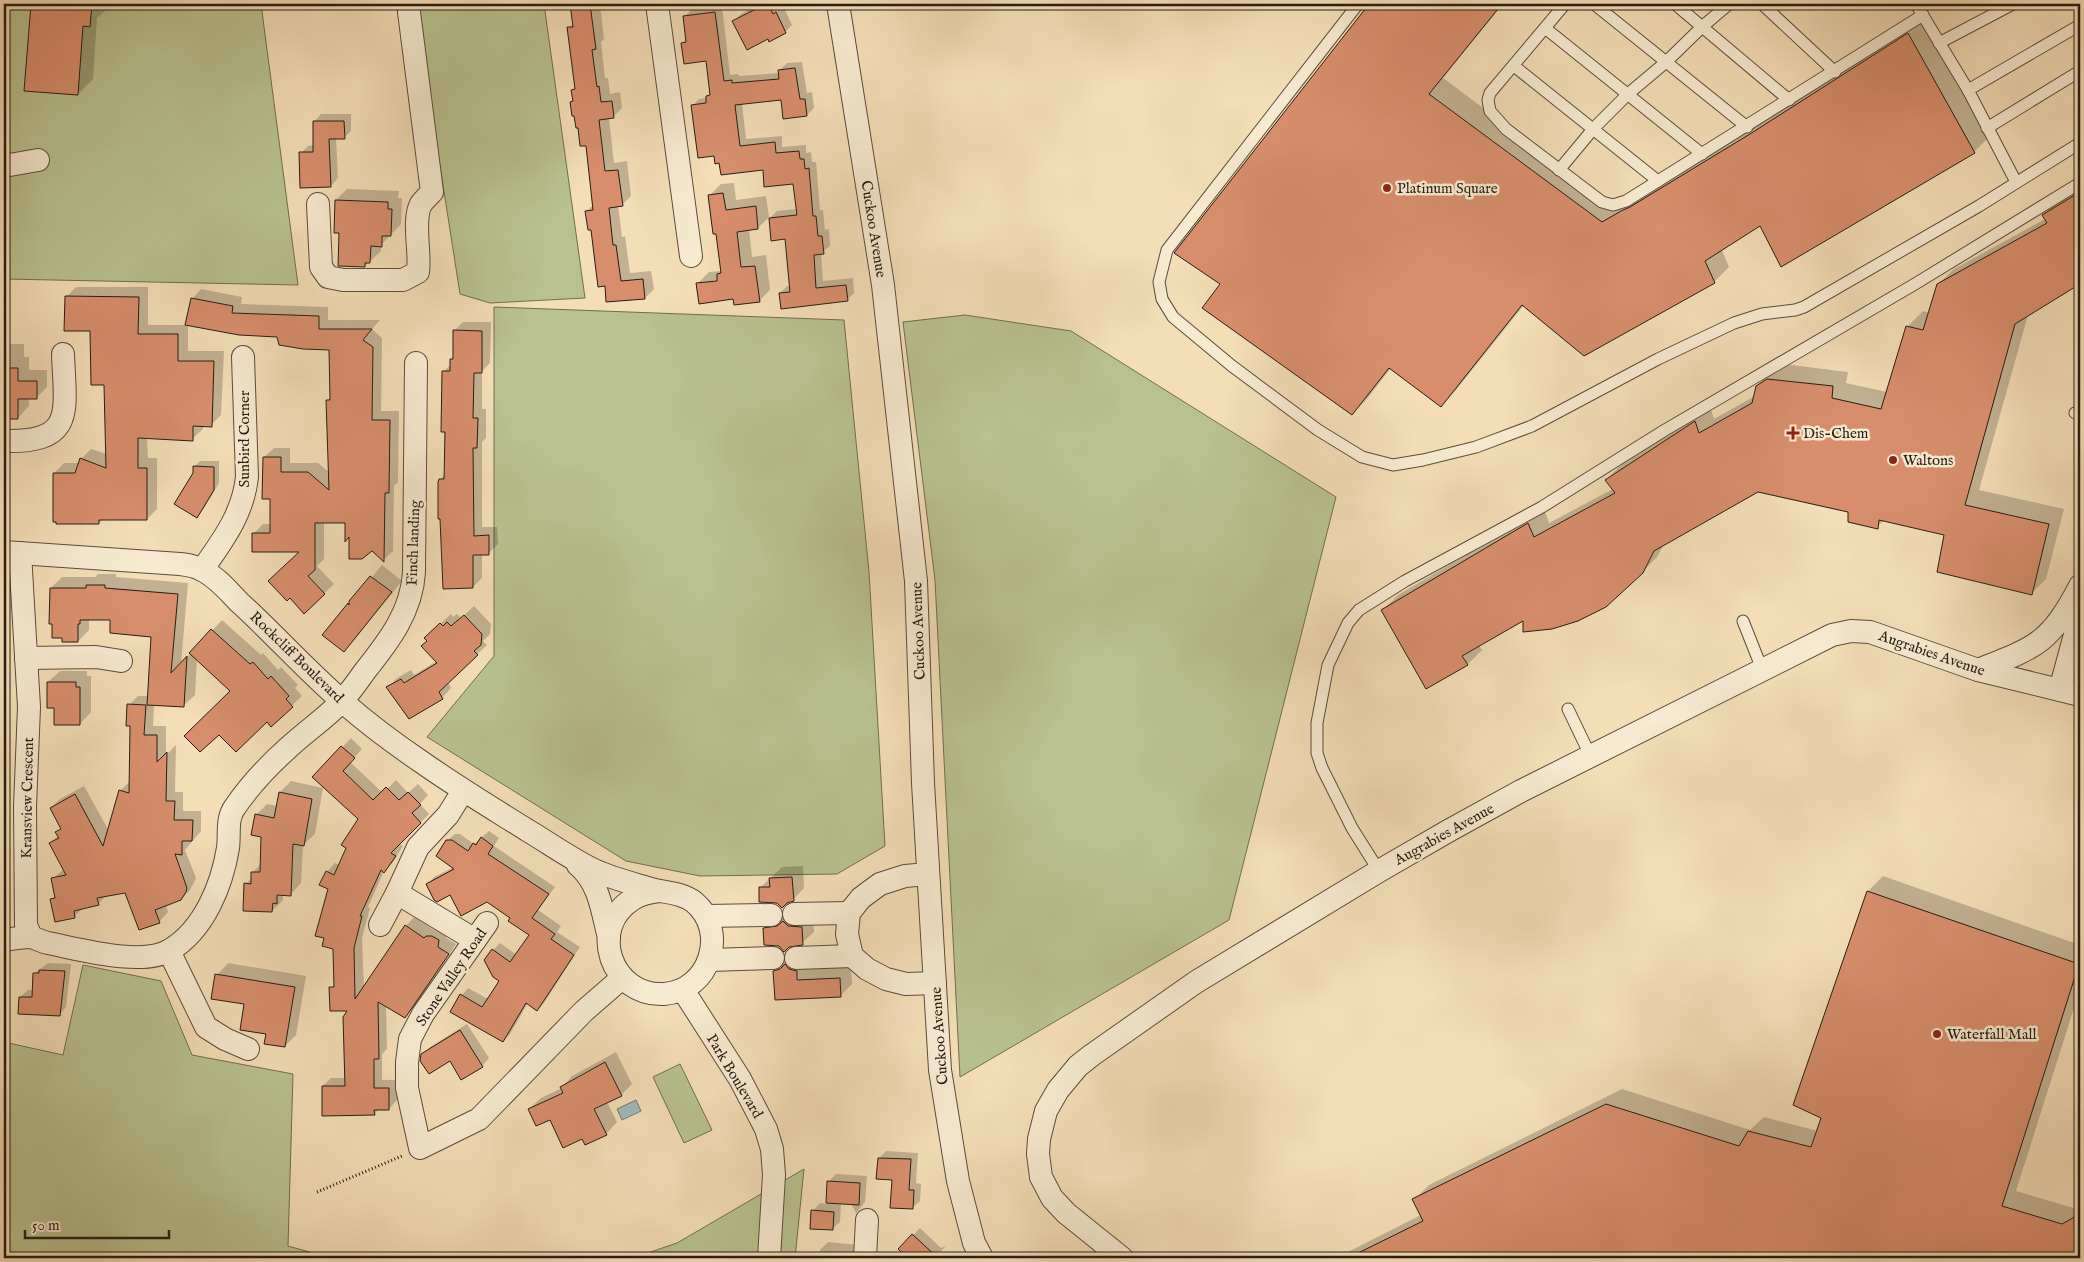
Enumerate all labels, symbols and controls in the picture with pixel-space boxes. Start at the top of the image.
street label: Cuckoo Avenue [856,179,891,279]
place label: Platinum Square [1397,179,1498,198]
marker: Platinum Square [1381,182,1393,194]
street label: Sunbird Corner [235,390,254,487]
place label: Dis-Chem [1803,424,1869,443]
marker: Dis-Chem [1787,427,1799,439]
place label: Waltons [1903,451,1953,470]
marker: Waltons [1887,454,1899,466]
street label: Finch landing [403,499,425,586]
street label: Cuckoo Avenue [907,582,930,680]
street label: Rockcliff Boulevard [246,608,349,708]
street label: Augrabies Avenue [1875,626,1988,681]
street label: Kransview Crescent [17,737,38,859]
street label: Augrabies Avenue [1390,799,1498,870]
street label: Stone Valley Road [412,924,492,1030]
street label: Cuckoo Avenue [927,986,952,1086]
place label: Waterfall Mall [1947,1025,2038,1044]
marker: Waterfall Mall [1931,1028,1943,1040]
street label: Park Boulevard [702,1031,768,1123]
scale bar [25,1207,169,1239]
text: 50 m [32,1216,60,1235]

